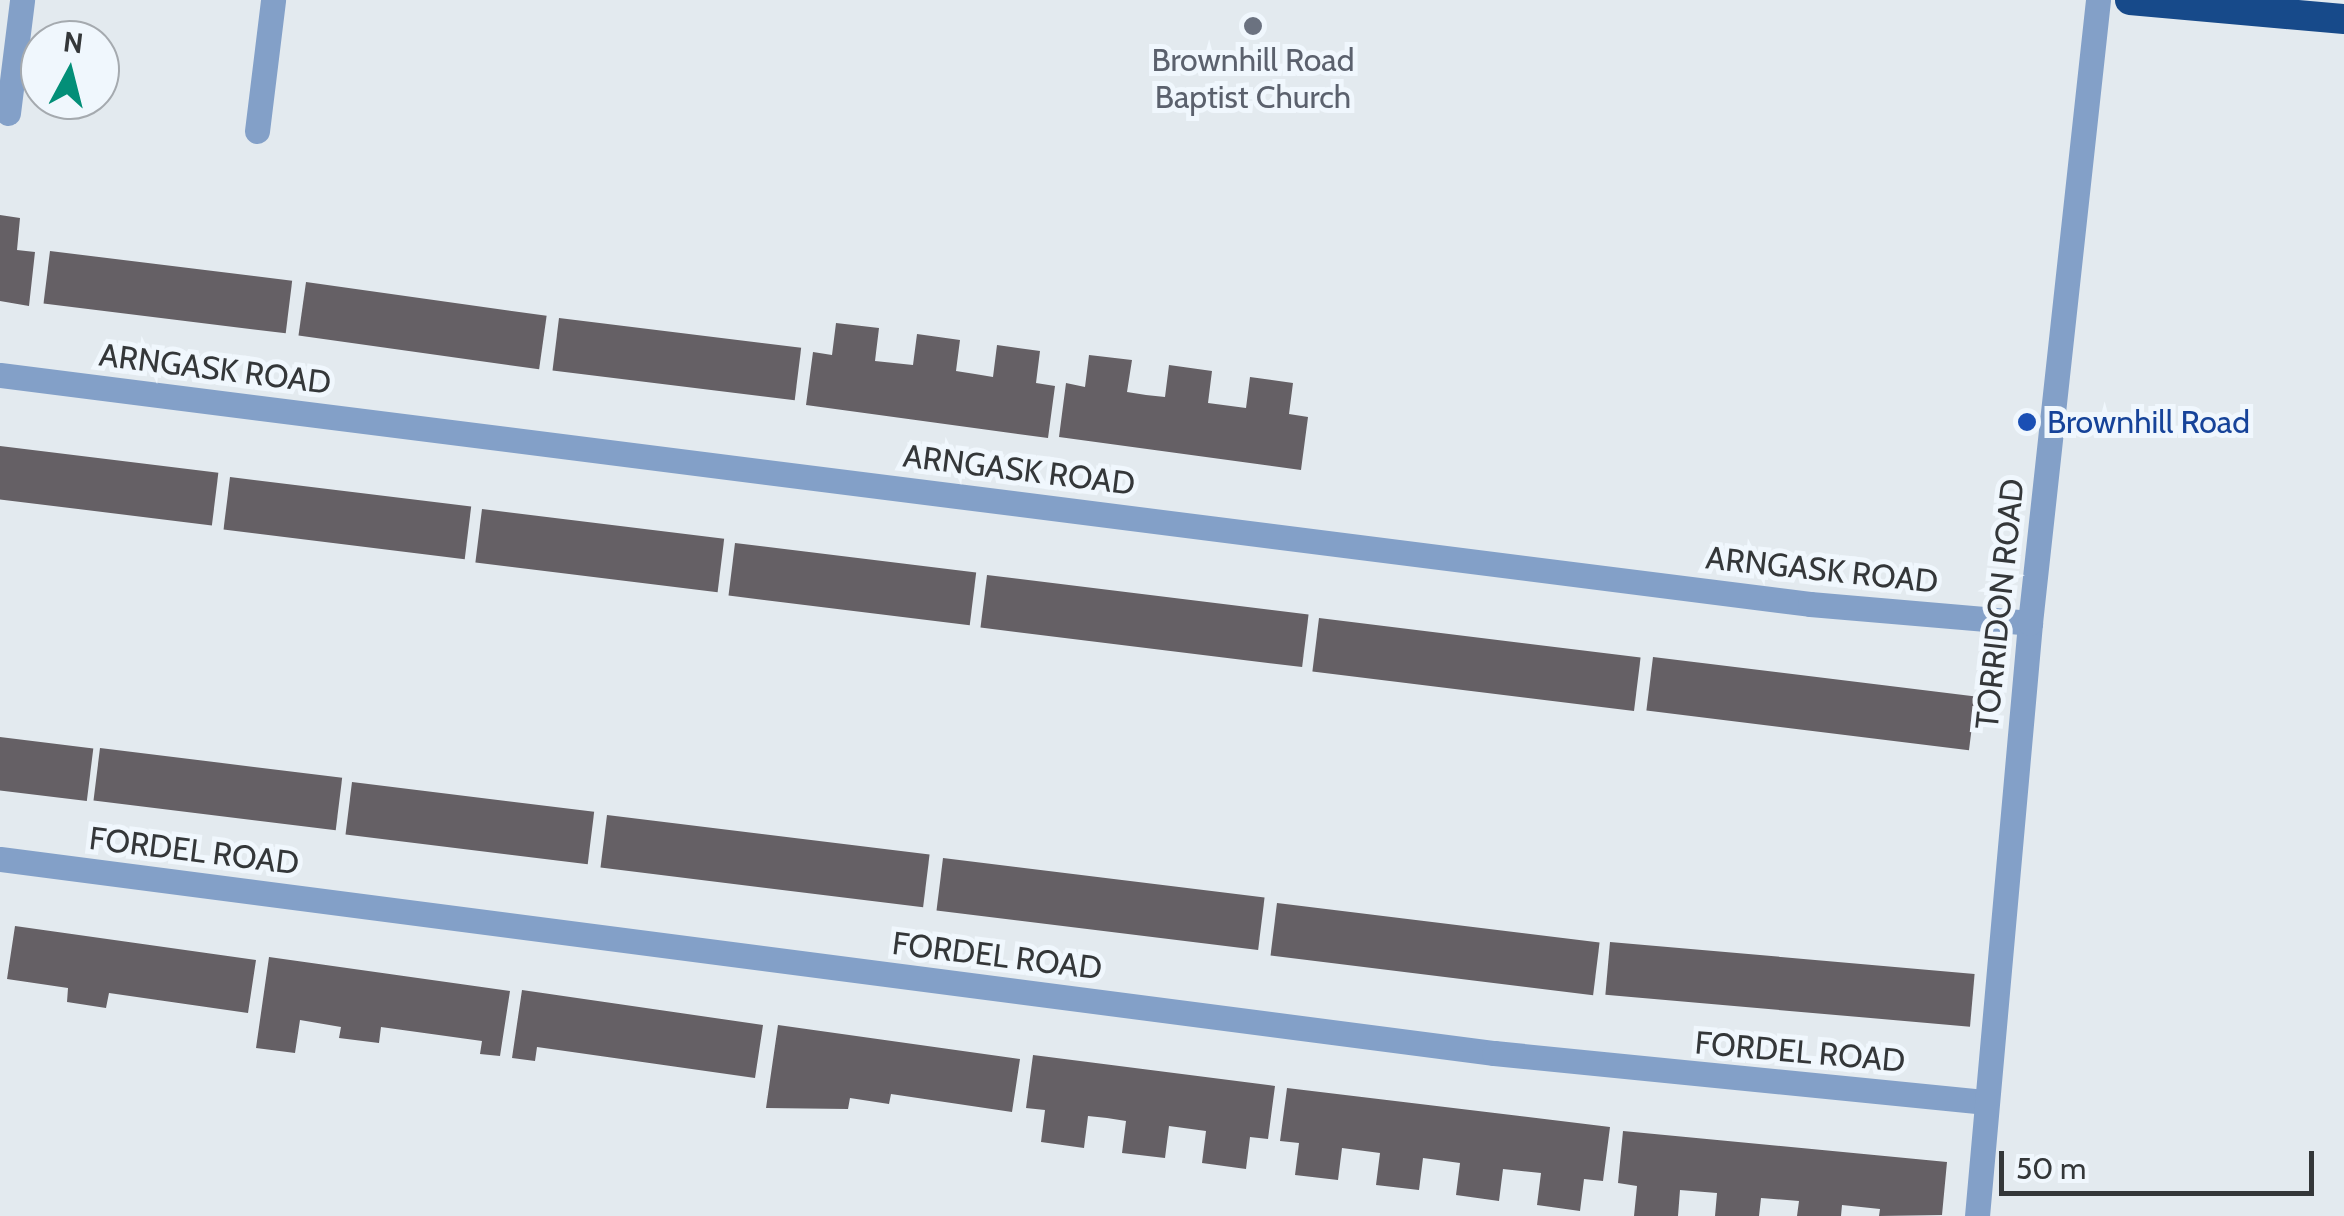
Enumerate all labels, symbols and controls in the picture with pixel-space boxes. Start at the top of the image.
marker: Brownhill Road Baptist Church [1242,15,1264,37]
north arrow [20,20,120,120]
text: N [62,24,85,60]
place label: Brownhill Road Baptist Church [1152,42,1354,117]
street label: ARNGASK ROAD [97,336,333,402]
place label: Brownhill Road [2047,403,2250,441]
marker: Brownhill Road [2016,411,2038,433]
street label: ARNGASK ROAD [901,437,1137,503]
street label: TORRIDON ROAD [1968,477,2032,731]
street label: ARNGASK ROAD [1704,539,1940,601]
street label: FORDEL ROAD [87,819,301,883]
street label: FORDEL ROAD [890,924,1104,988]
street label: FORDEL ROAD [1693,1024,1907,1080]
scale bar [2004,1131,2319,1193]
text: 50 m [2016,1150,2086,1187]

